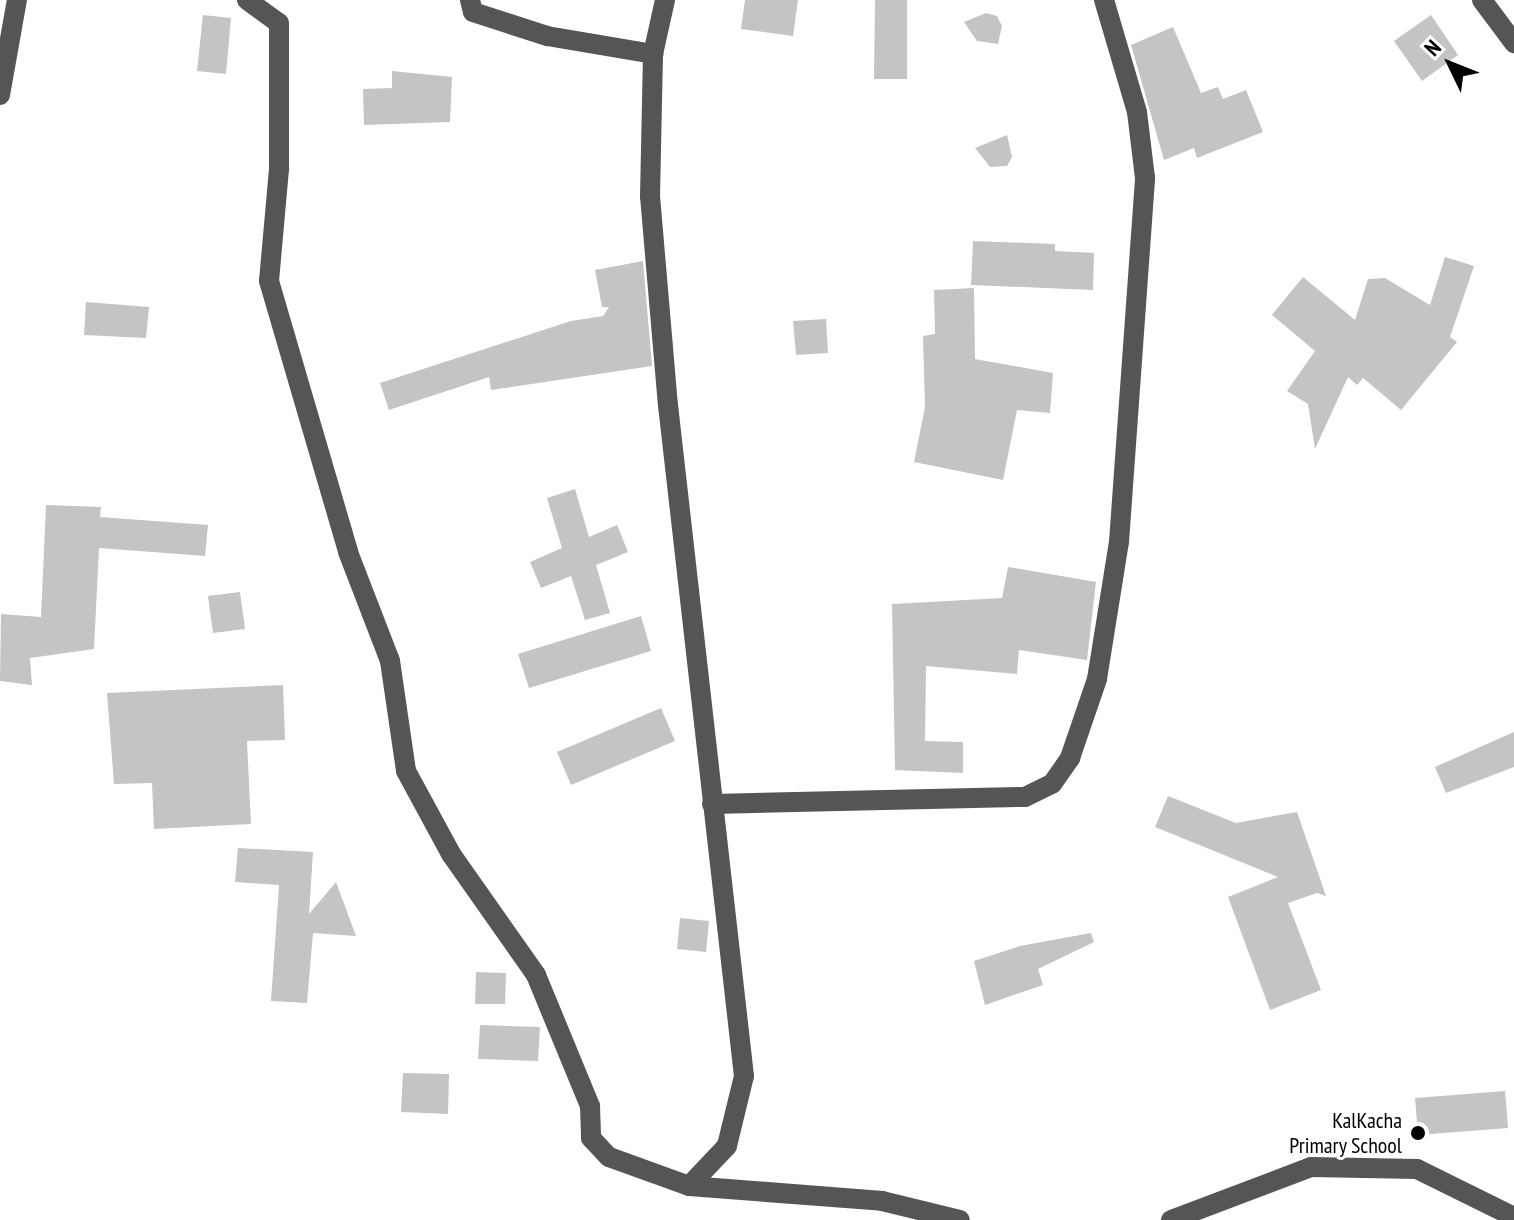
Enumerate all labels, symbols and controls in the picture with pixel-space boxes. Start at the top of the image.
north arrow [1410,24,1490,104]
text: N [1418,34,1447,62]
place label: KalKacha Primary School [1289,1107,1402,1158]
marker: KalKacha Primary School [1409,1124,1427,1142]

